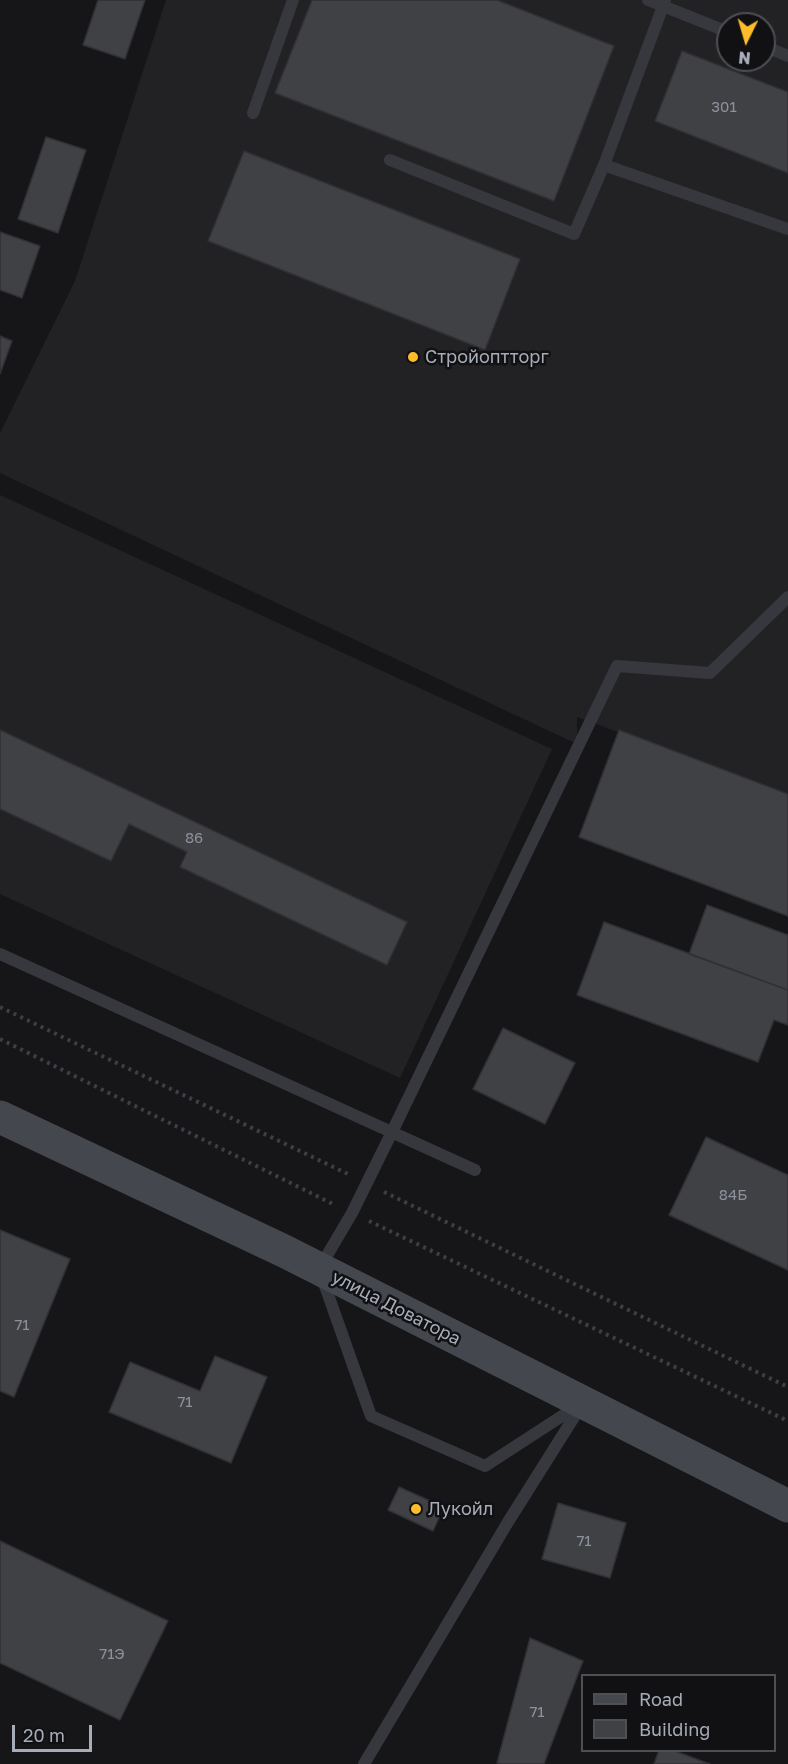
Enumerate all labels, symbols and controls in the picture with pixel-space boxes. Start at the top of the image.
north arrow [716,12,776,72]
text: N [738,47,752,68]
house number: 301 [711,98,737,116]
place label: Стройоптторг [425,346,549,368]
marker: Стройоптторг [406,350,420,364]
house number: 86 [185,829,203,847]
house number: 84Б [719,1186,747,1204]
street label: улица Доватора [328,1266,464,1350]
house number: 71 [14,1316,30,1334]
house number: 71 [177,1393,193,1411]
place label: Лукойл [428,1498,493,1520]
marker: Лукойл [409,1502,423,1516]
house number: 71 [576,1532,592,1550]
house number: 71Э [99,1645,125,1663]
legend [581,1674,776,1752]
text: Road [639,1688,683,1710]
house number: 71 [529,1703,545,1721]
scale bar [15,1713,94,1751]
text: Building [639,1718,710,1740]
text: 20 m [23,1724,65,1746]

